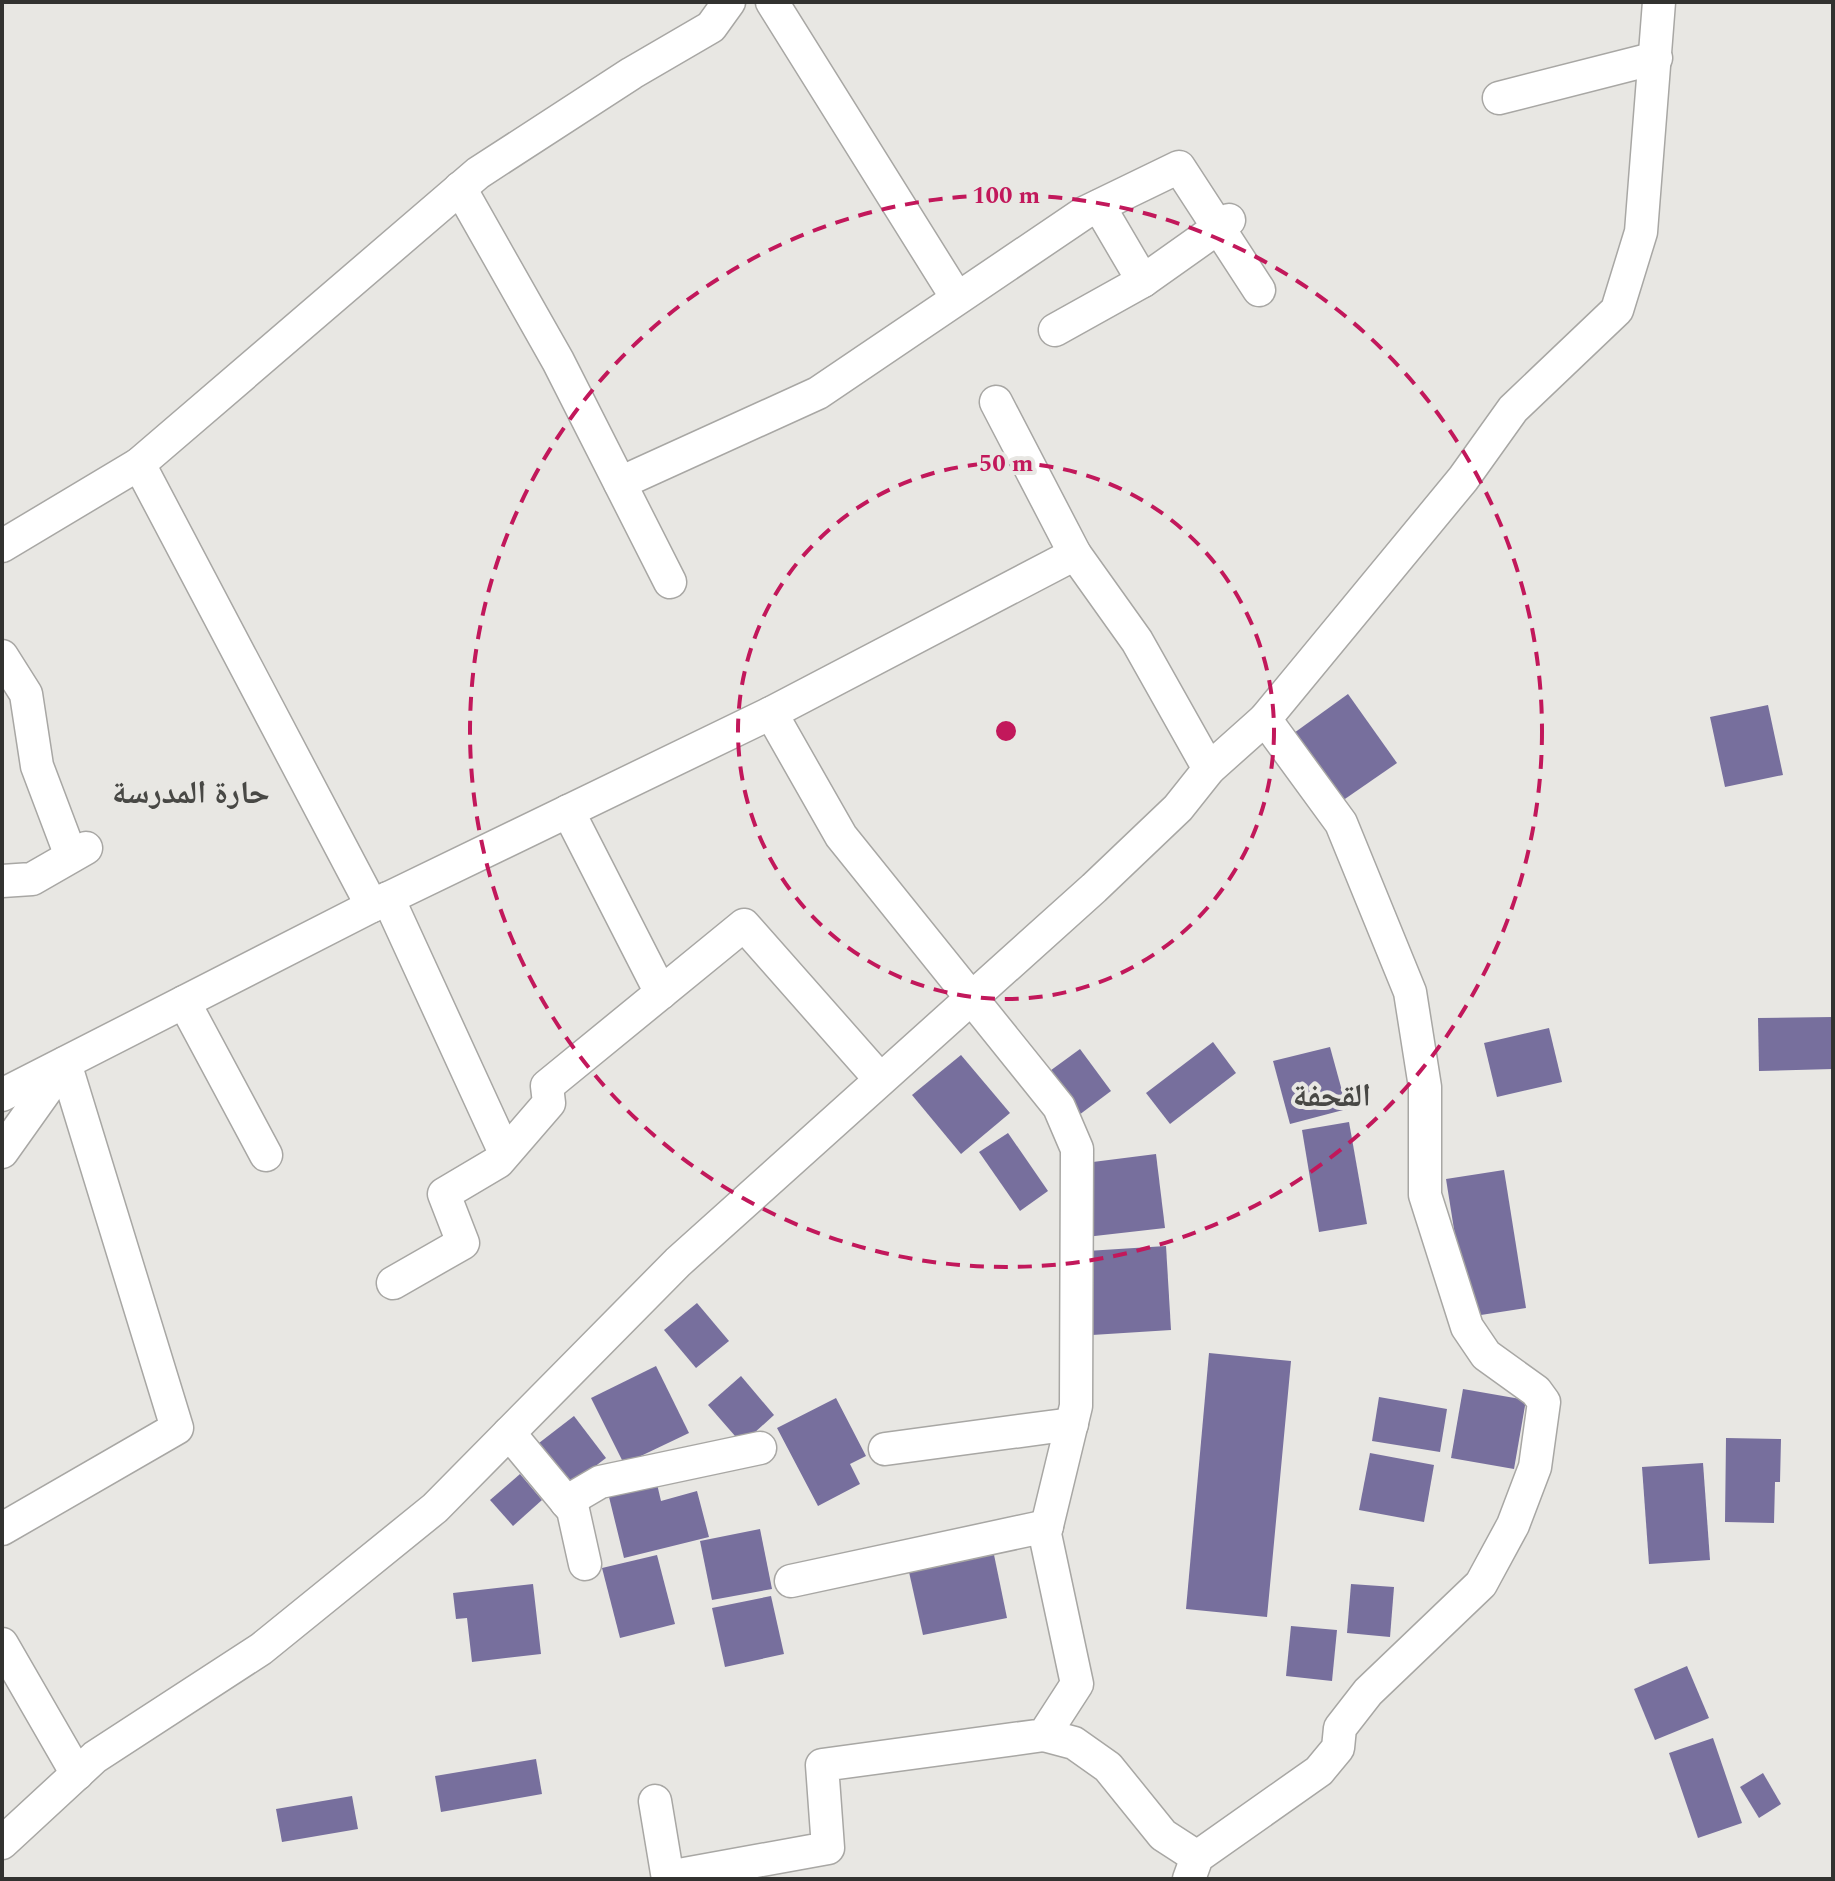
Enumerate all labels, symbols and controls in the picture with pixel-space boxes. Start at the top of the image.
text: 100 m [972,178,1040,214]
text: 50 m [979,446,1034,482]
centre of rings [992,717,1020,745]
district label: حارة المدرسة [112,769,270,818]
district label: القحفة [1293,1072,1371,1121]

